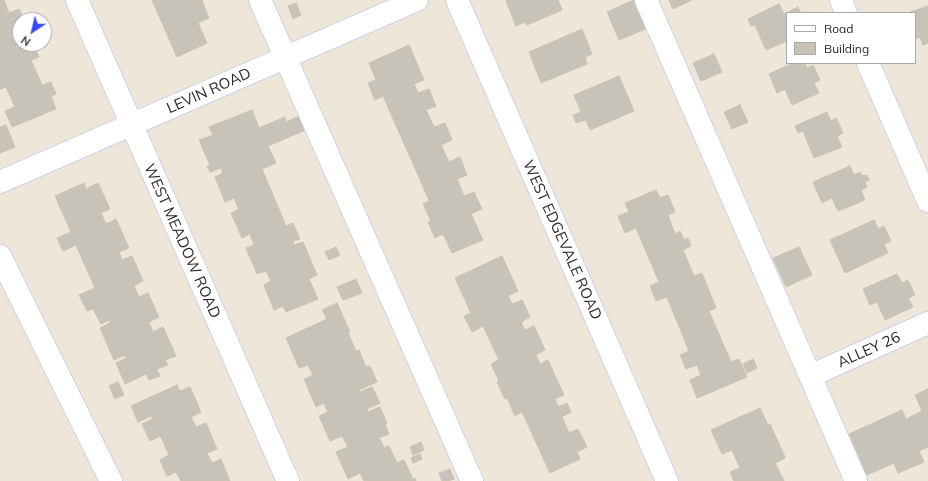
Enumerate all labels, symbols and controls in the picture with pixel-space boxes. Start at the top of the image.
north arrow [12,12,52,52]
legend [786,12,916,64]
text: Road [824,21,853,36]
text: N [18,33,33,49]
text: Building [824,41,869,56]
street label: LEVIN ROAD [164,64,254,118]
street label: WEST EDGEVALE ROAD [519,157,605,323]
street label: WEST MEADOW ROAD [140,161,224,321]
street label: ALLEY 26 [835,328,903,372]

